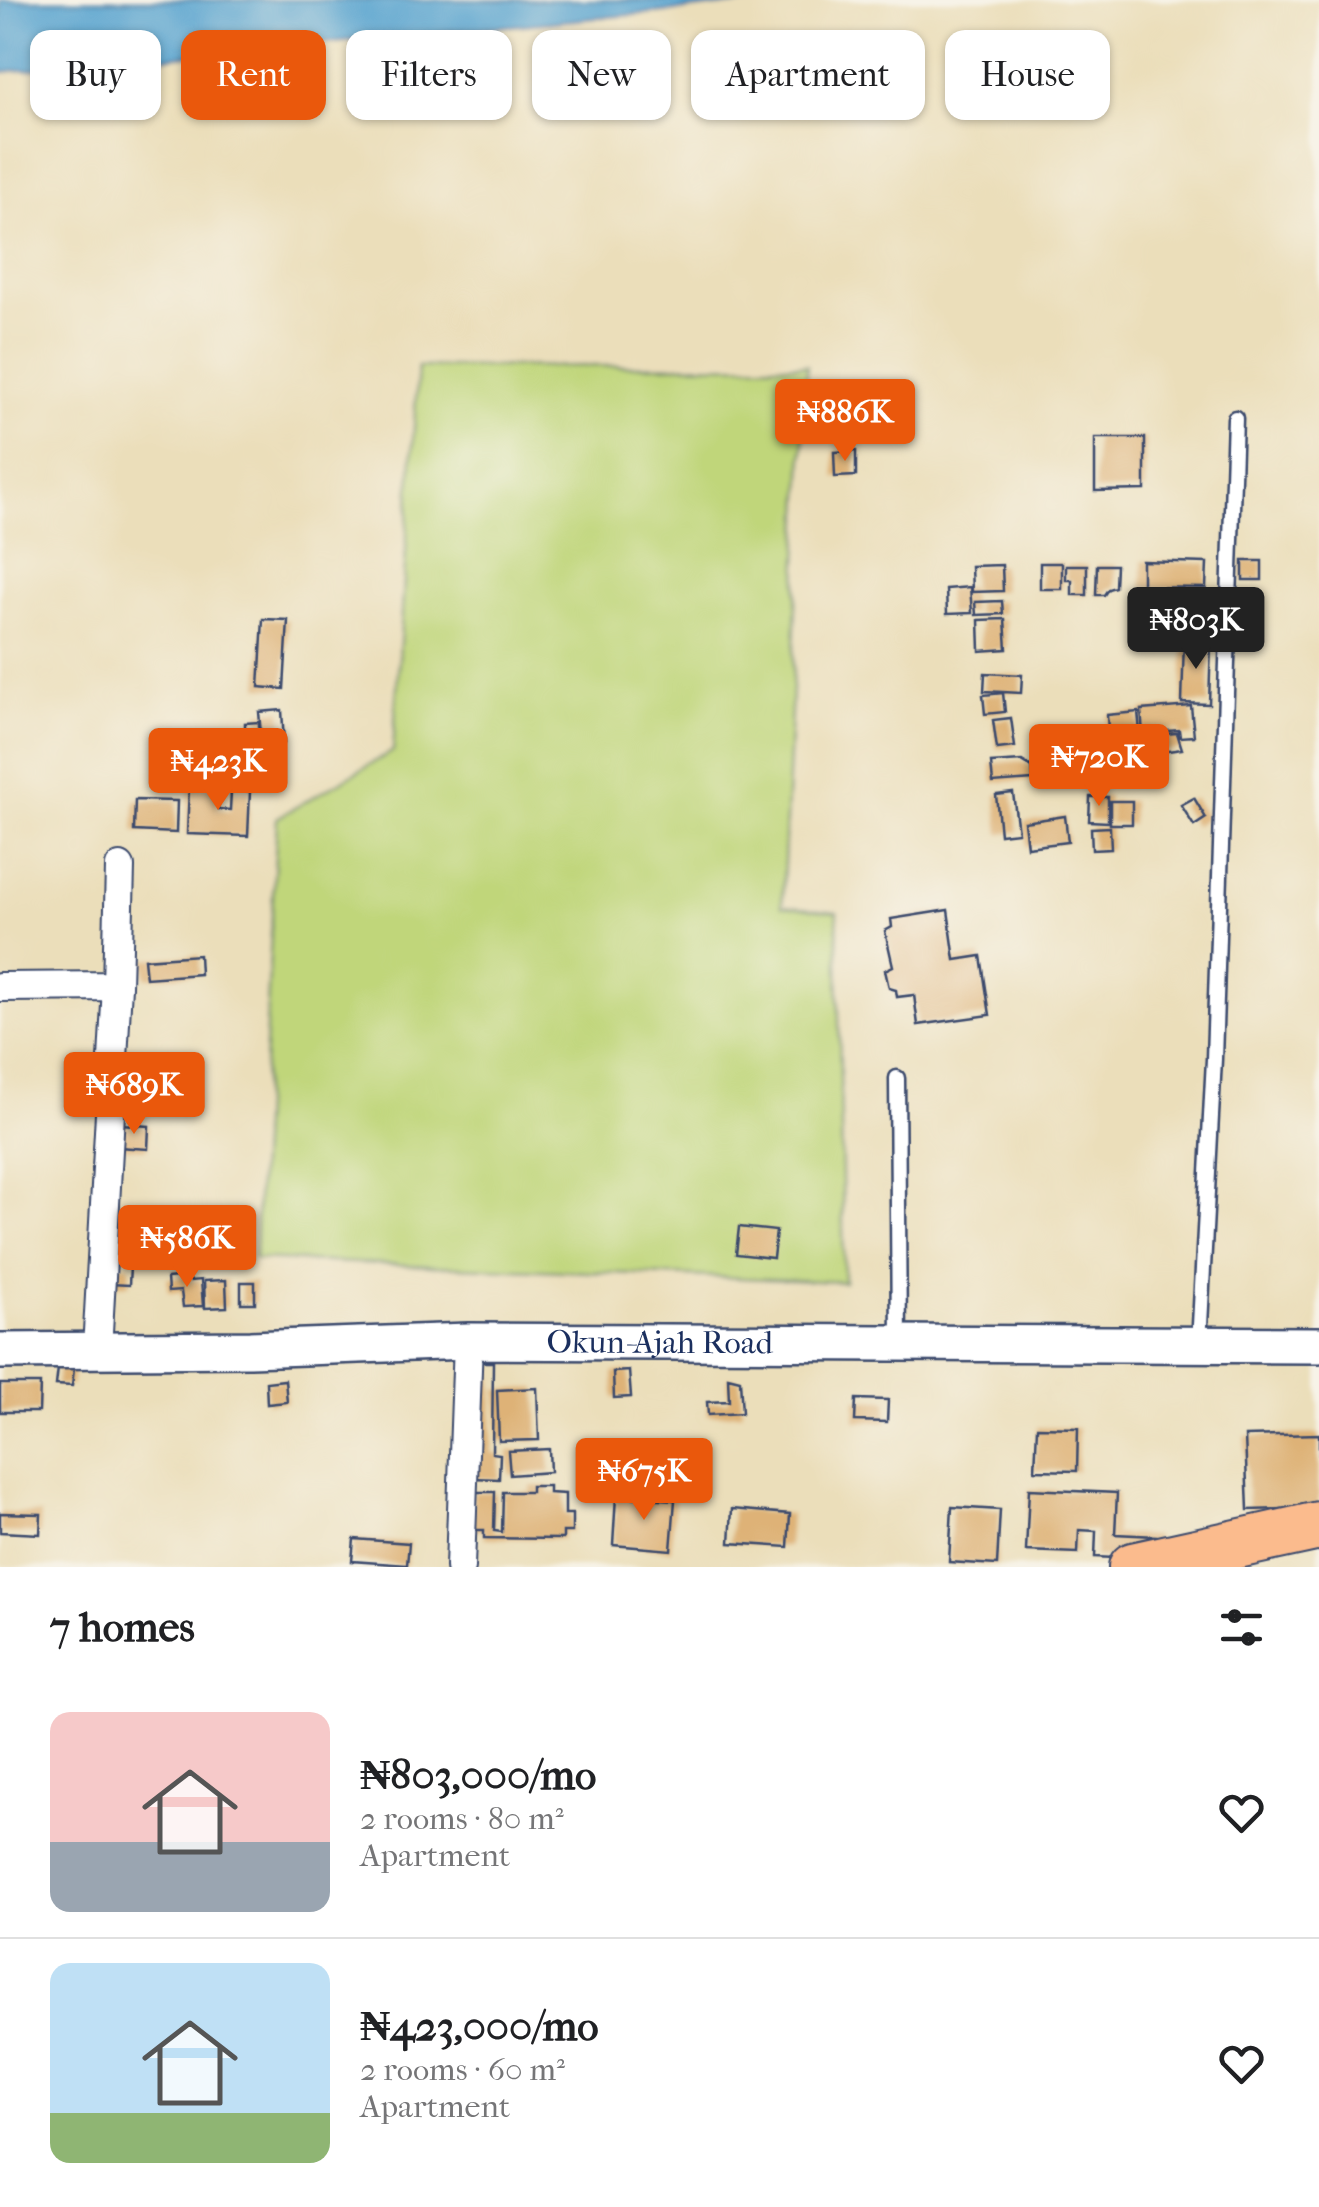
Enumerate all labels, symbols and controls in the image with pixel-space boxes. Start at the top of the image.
chip: Buy [30,30,161,120]
chip: Rent [181,30,326,120]
chip: Filters [346,30,512,120]
chip: New [532,30,671,120]
chip: Apartment [691,30,925,120]
chip: House [945,30,1110,120]
pin: ₦886K [775,379,915,464]
text: ₦886K [797,393,893,430]
pin: ₦803K [1126,587,1266,672]
text: ₦803K [1149,601,1243,638]
pin: ₦720K [1029,724,1169,809]
pin: ₦423K [148,728,288,813]
text: ₦720K [1051,738,1147,775]
text: ₦423K [171,742,265,779]
pin: ₦689K [64,1052,204,1137]
text: ₦689K [86,1066,182,1103]
pin: ₦586K [117,1205,257,1290]
text: ₦586K [140,1219,234,1256]
street label: Okun-Ajah Road [547,1323,774,1361]
pin: ₦675K [574,1438,714,1523]
text: ₦675K [598,1452,690,1489]
icon: filters [1214,1600,1269,1655]
text: 7 homes [50,1603,195,1652]
text: ₦803,000/mo [360,1751,596,1800]
icon: home [130,1752,250,1872]
icon: heart [1214,1785,1269,1840]
text: 2 rooms · 80 m² [360,1800,564,1837]
text: Apartment [360,1837,510,1874]
text: ₦423,000/mo [360,2002,598,2051]
icon: home [130,2003,250,2123]
icon: heart [1214,2036,1269,2091]
text: 2 rooms · 60 m² [360,2051,565,2088]
text: Apartment [360,2088,510,2125]

